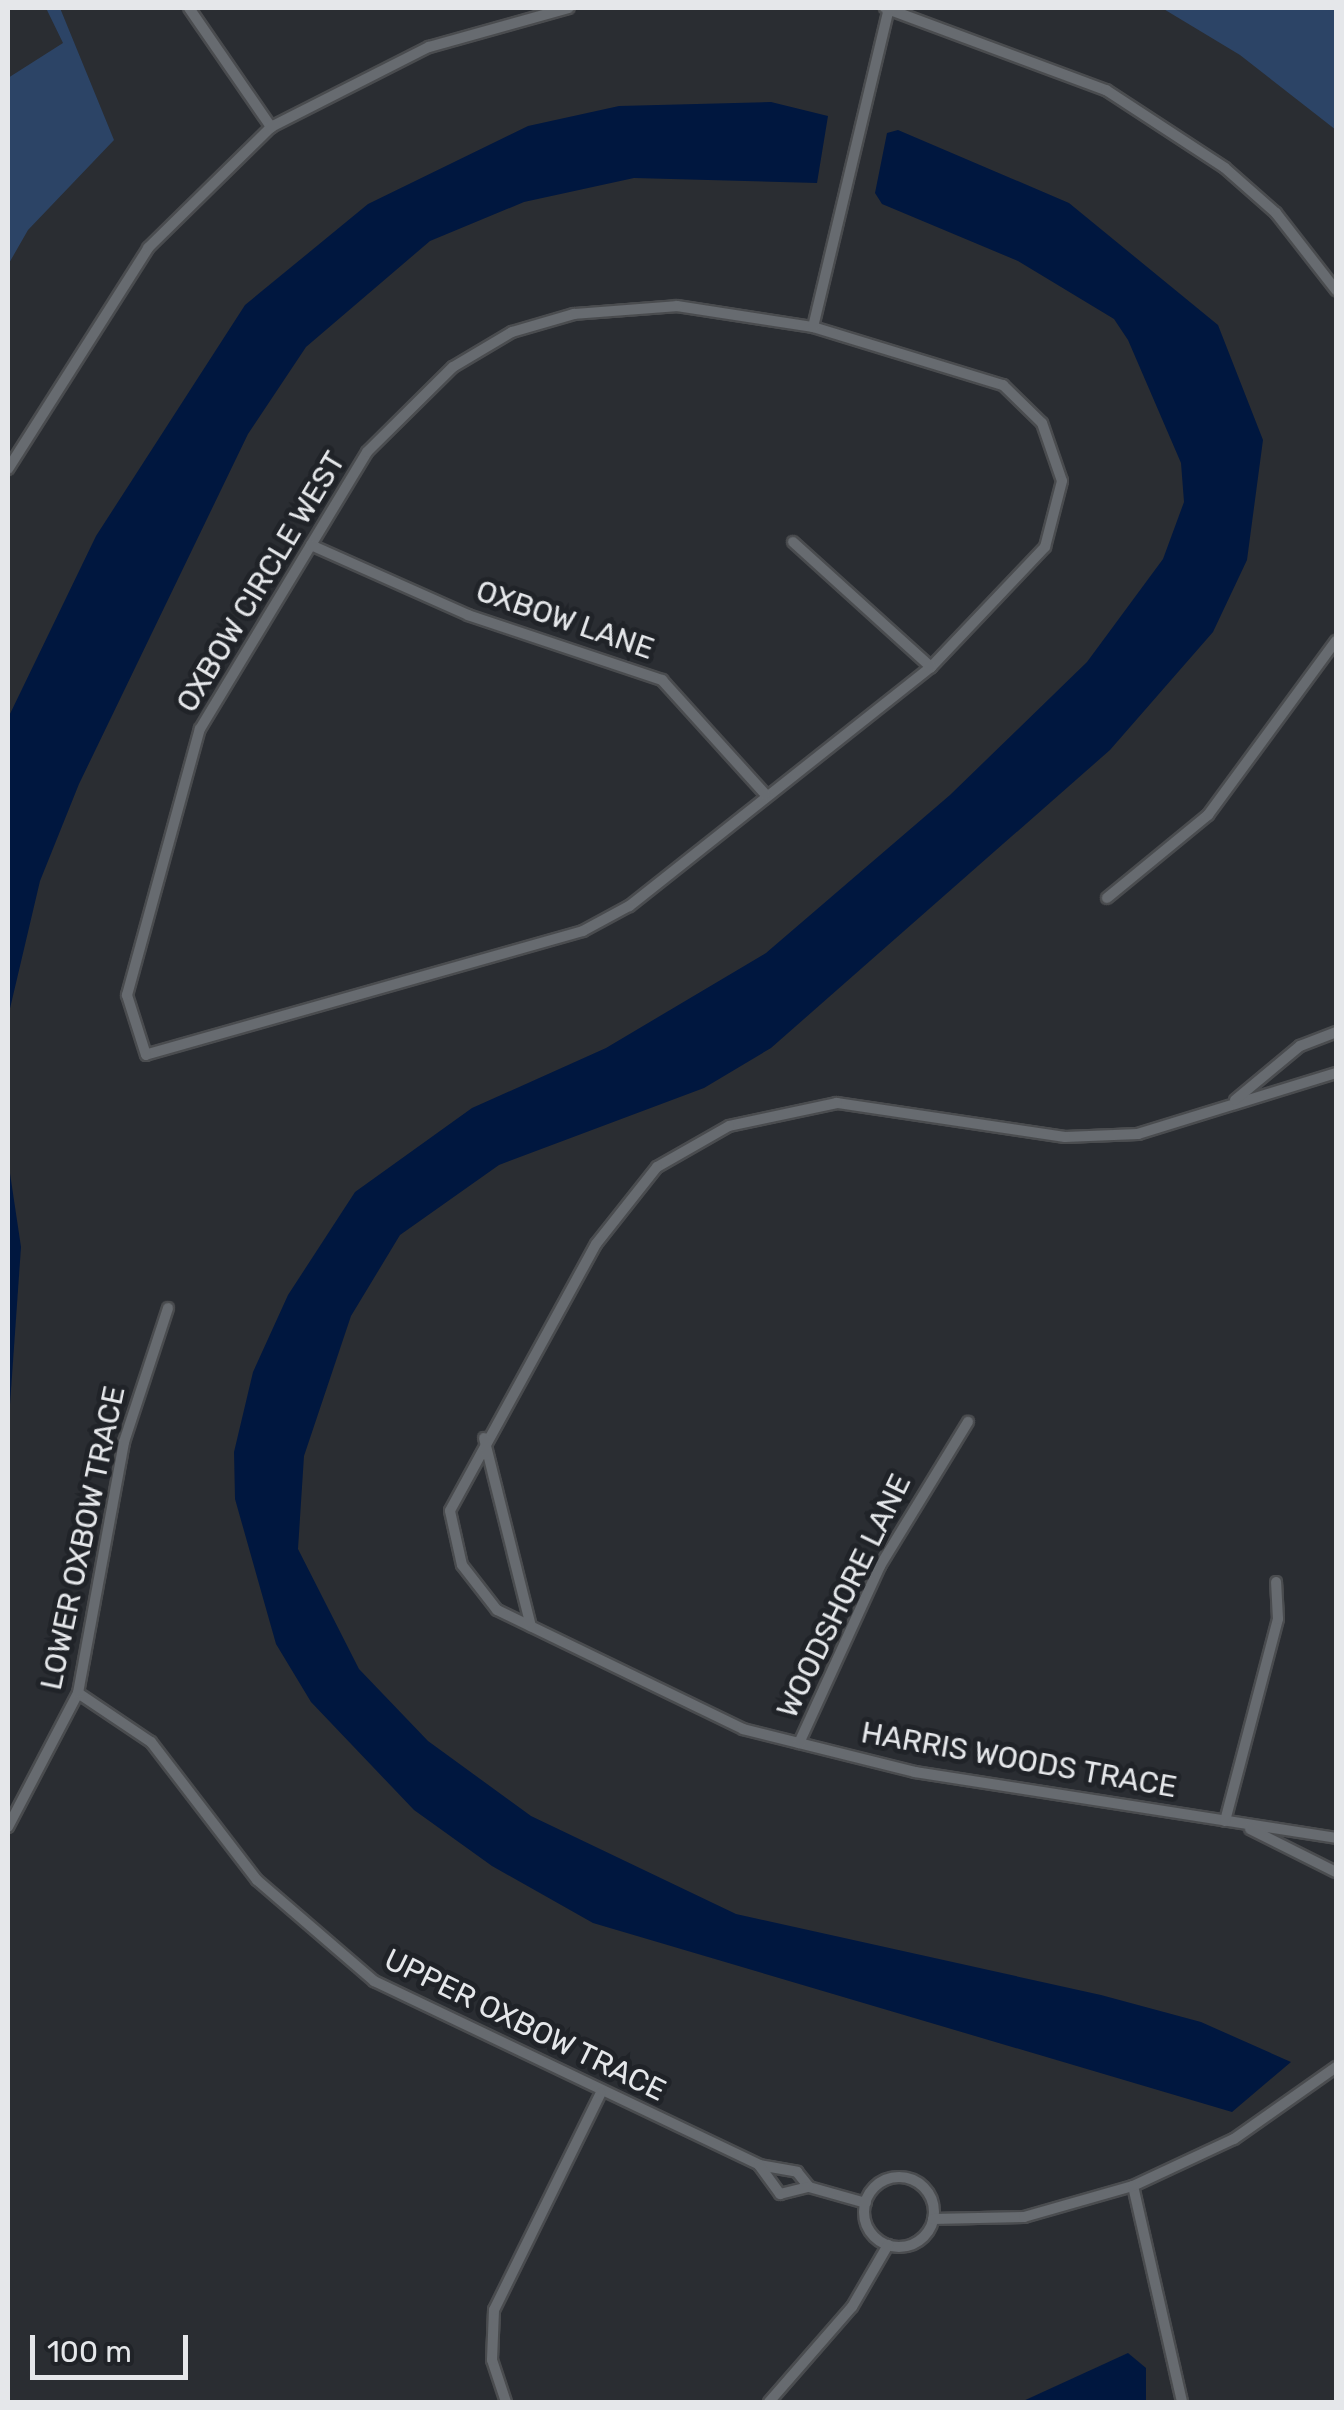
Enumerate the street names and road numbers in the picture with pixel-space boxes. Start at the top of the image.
street label: OXBOW CIRCLE WEST [169,445,353,719]
street label: OXBOW LANE [471,573,659,667]
street label: LOWER OXBOW TRACE [33,1382,133,1694]
street label: WOODSHORE LANE [769,1468,919,1724]
street label: HARRIS WOODS TRACE [858,1714,1180,1806]
street label: UPPER OXBOW TRACE [378,1941,672,2109]

